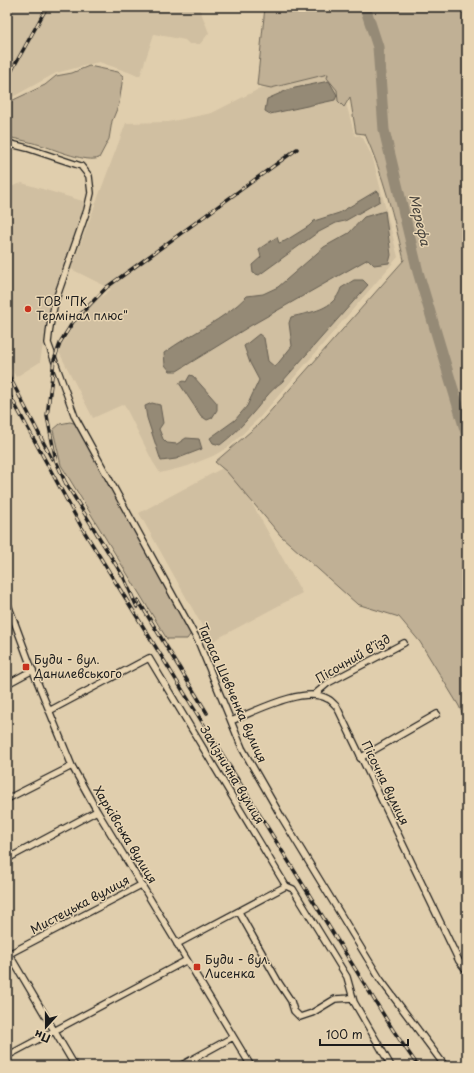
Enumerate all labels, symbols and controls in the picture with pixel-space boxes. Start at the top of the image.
water label: Мерефа [405,192,436,248]
place label: ТОВ "ПК Термінал плюс" [36,292,128,324]
marker: ТОВ "ПК Термінал плюс" [23,304,33,314]
street label: Тараса Шевченка вулиця [194,620,272,765]
street label: Пісочний в’їзд [312,629,393,687]
place label: Буди - вул. Данилевського [33,650,122,682]
marker: Буди - вул. Данилевського [21,662,31,672]
street label: Залізнична вулиця [196,721,269,827]
street label: Пісочна вулиця [358,737,414,828]
street label: Харківська вулиця [90,782,162,887]
street label: Мистецька вулиця [27,870,132,938]
place label: Буди - вул. Лисенка [205,950,271,982]
marker: Буди - вул. Лисенка [192,962,202,972]
north arrow [26,1007,66,1047]
scale bar [320,1021,408,1047]
text: 100 m [326,1025,363,1043]
text: Пн [32,1026,53,1048]

